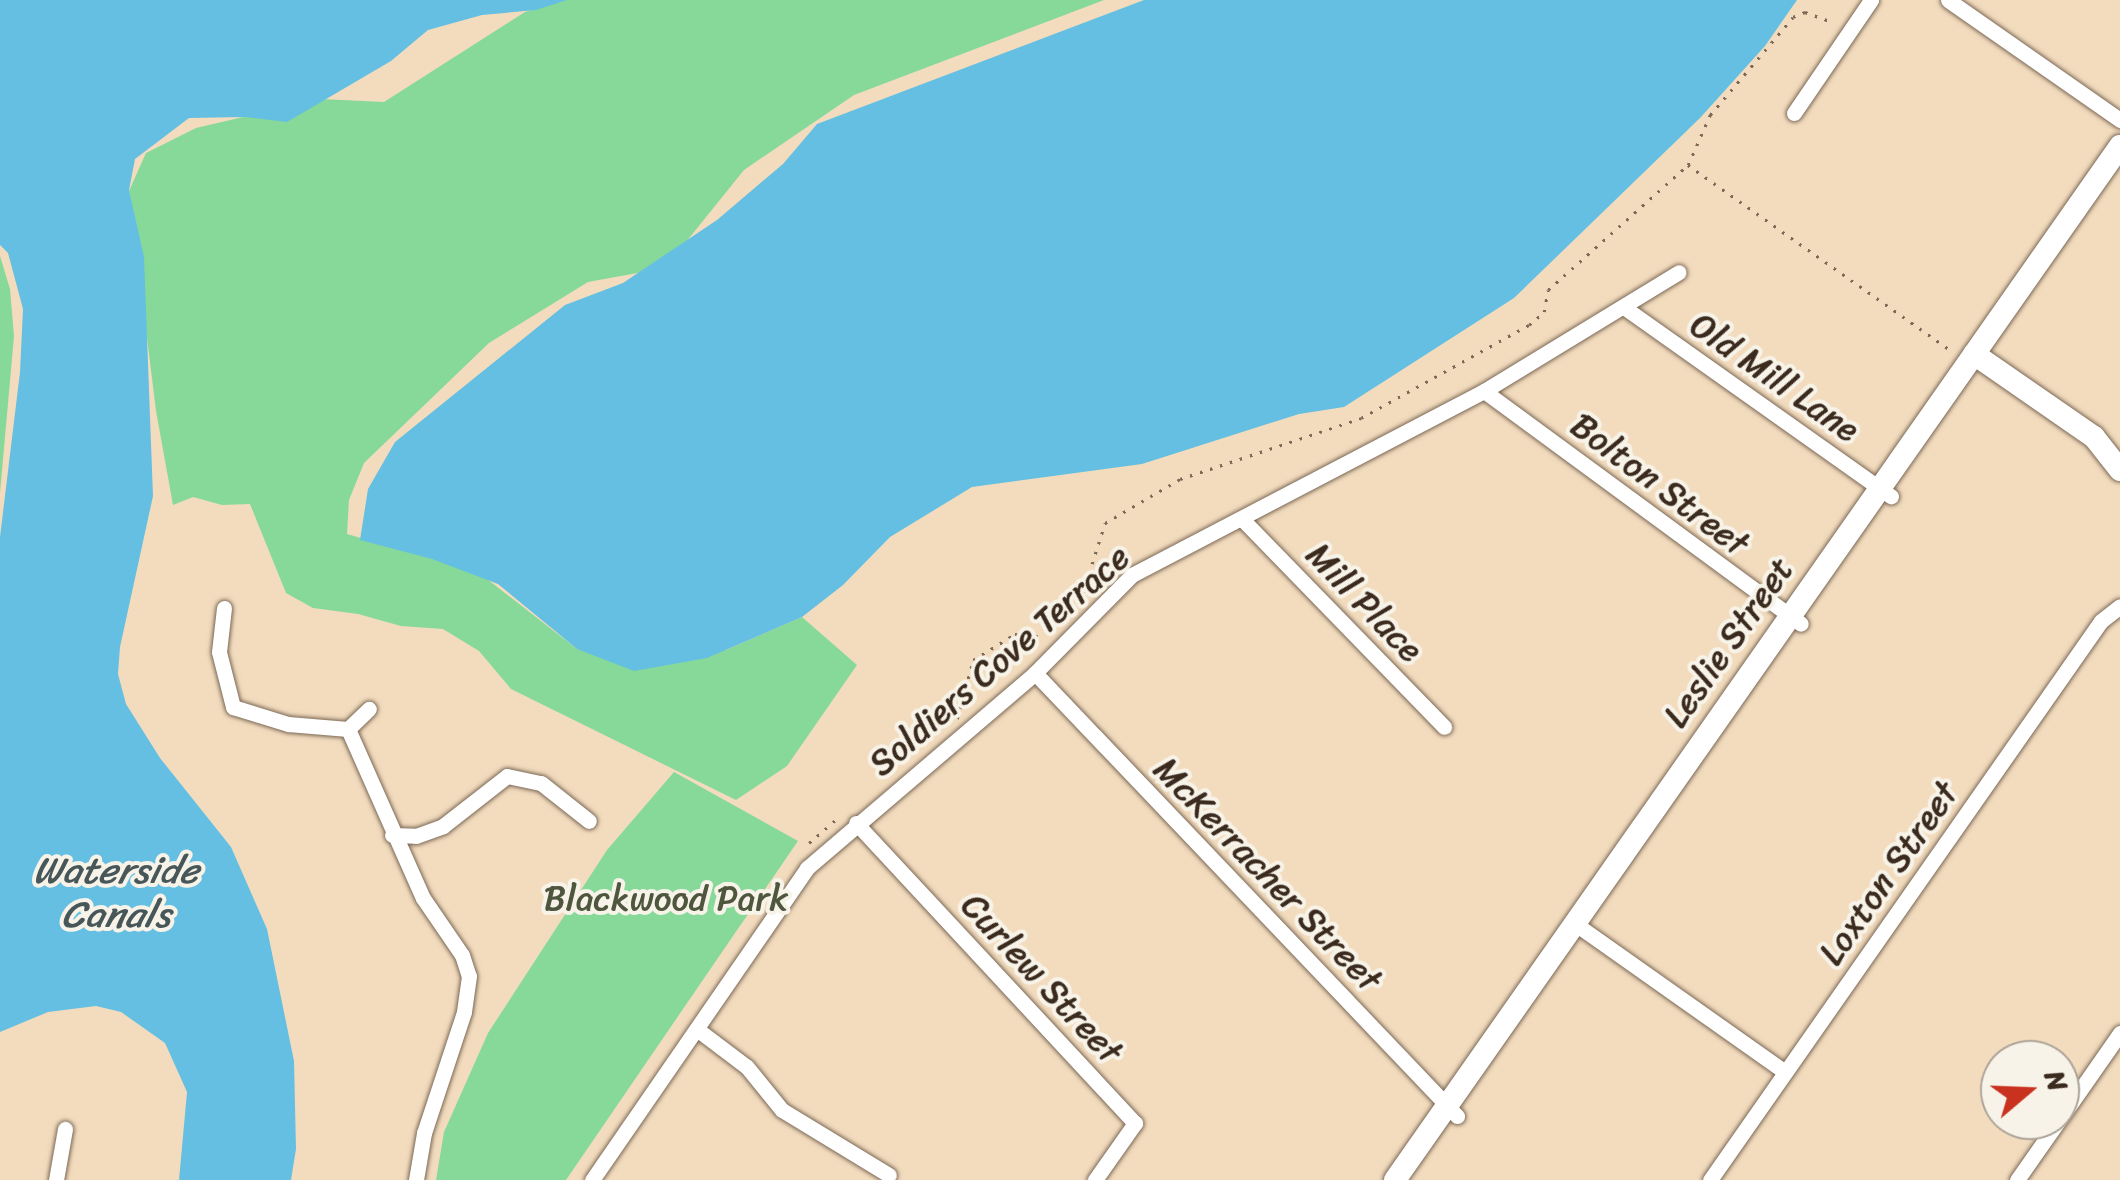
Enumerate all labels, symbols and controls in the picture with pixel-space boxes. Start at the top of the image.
street label: Old Mill Lane [1682,303,1868,451]
street label: Bolton Street [1562,403,1758,565]
street label: Mill Place [1297,533,1433,671]
street label: Soldiers Cove Terrace [860,535,1138,785]
street label: Leslie Street [1654,549,1802,735]
street label: McKerracher Street [1145,748,1391,1000]
street label: Loxton Street [1809,773,1967,973]
water label: Waterside Canals [33,848,199,938]
park label: Blackwood Park [544,877,788,919]
street label: Curlew Street [952,884,1132,1072]
north arrow [1980,1040,2080,1140]
text: N [2031,1064,2083,1098]

